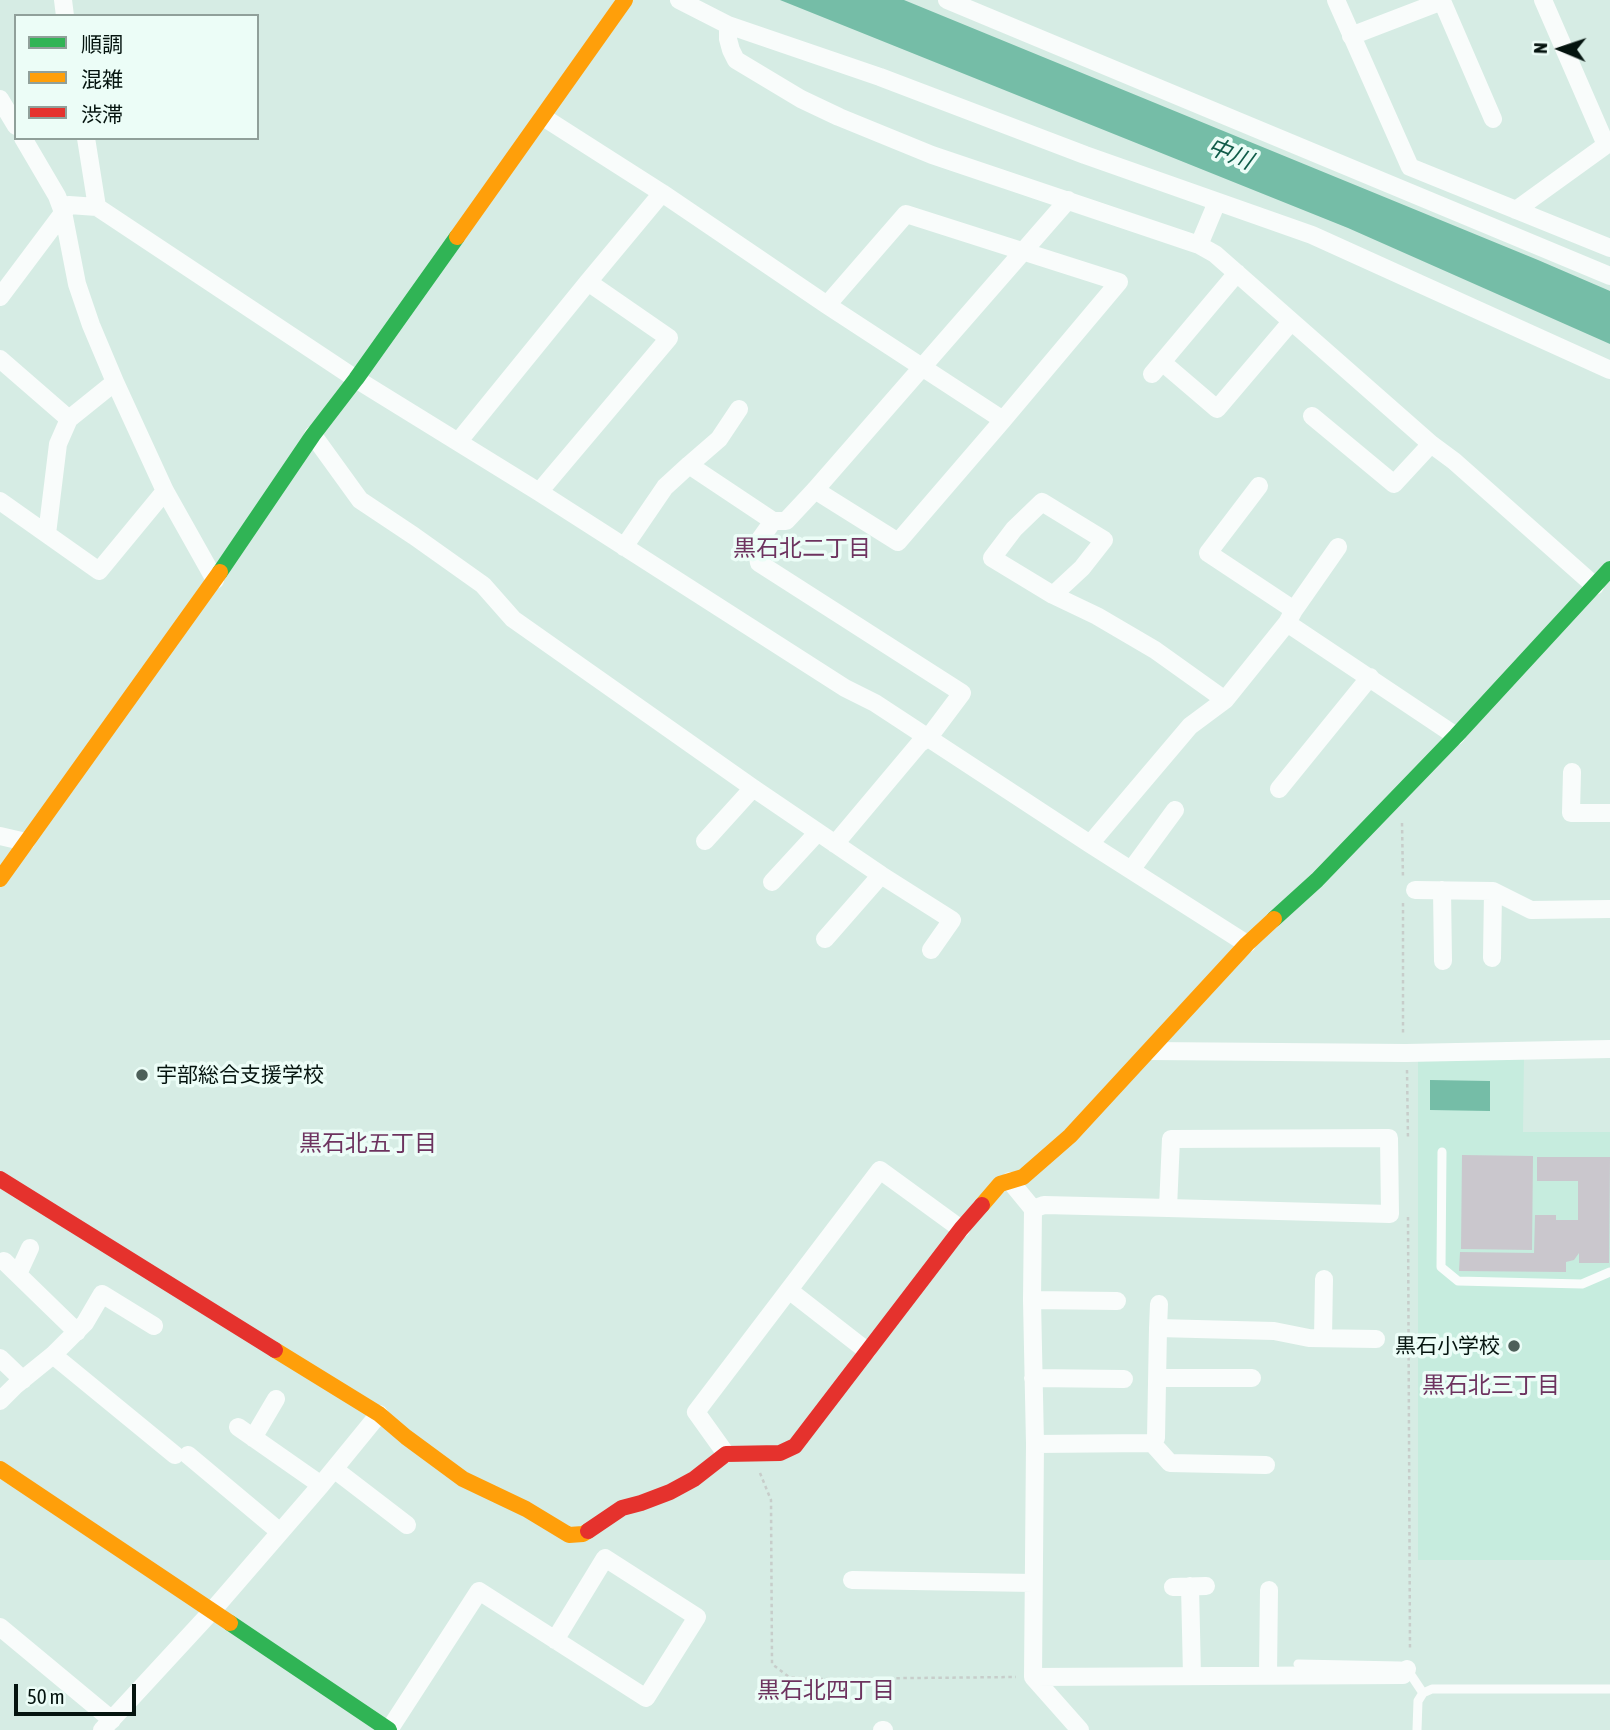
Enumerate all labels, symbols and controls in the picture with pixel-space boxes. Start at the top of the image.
legend [14,14,259,140]
north arrow [1526,14,1596,84]
text: 順調 [81,32,123,56]
text: N [1529,42,1551,54]
text: 混雑 [81,67,123,91]
text: 渋滞 [81,102,123,126]
water label: 中川 [1204,133,1256,175]
district label: 黒石北二丁目 [733,535,871,563]
place label: 宇部総合支援学校 [156,1062,324,1088]
marker: 宇部総合支援学校 [134,1067,150,1083]
district label: 黒石北五丁目 [299,1130,437,1158]
place label: 黒石小学校 [1395,1333,1500,1359]
marker: 黒石小学校 [1506,1338,1522,1354]
district label: 黒石北三丁目 [1422,1372,1560,1400]
scale bar [18,1670,140,1714]
district label: 黒石北四丁目 [757,1677,895,1705]
text: 50 m [27,1684,65,1708]

